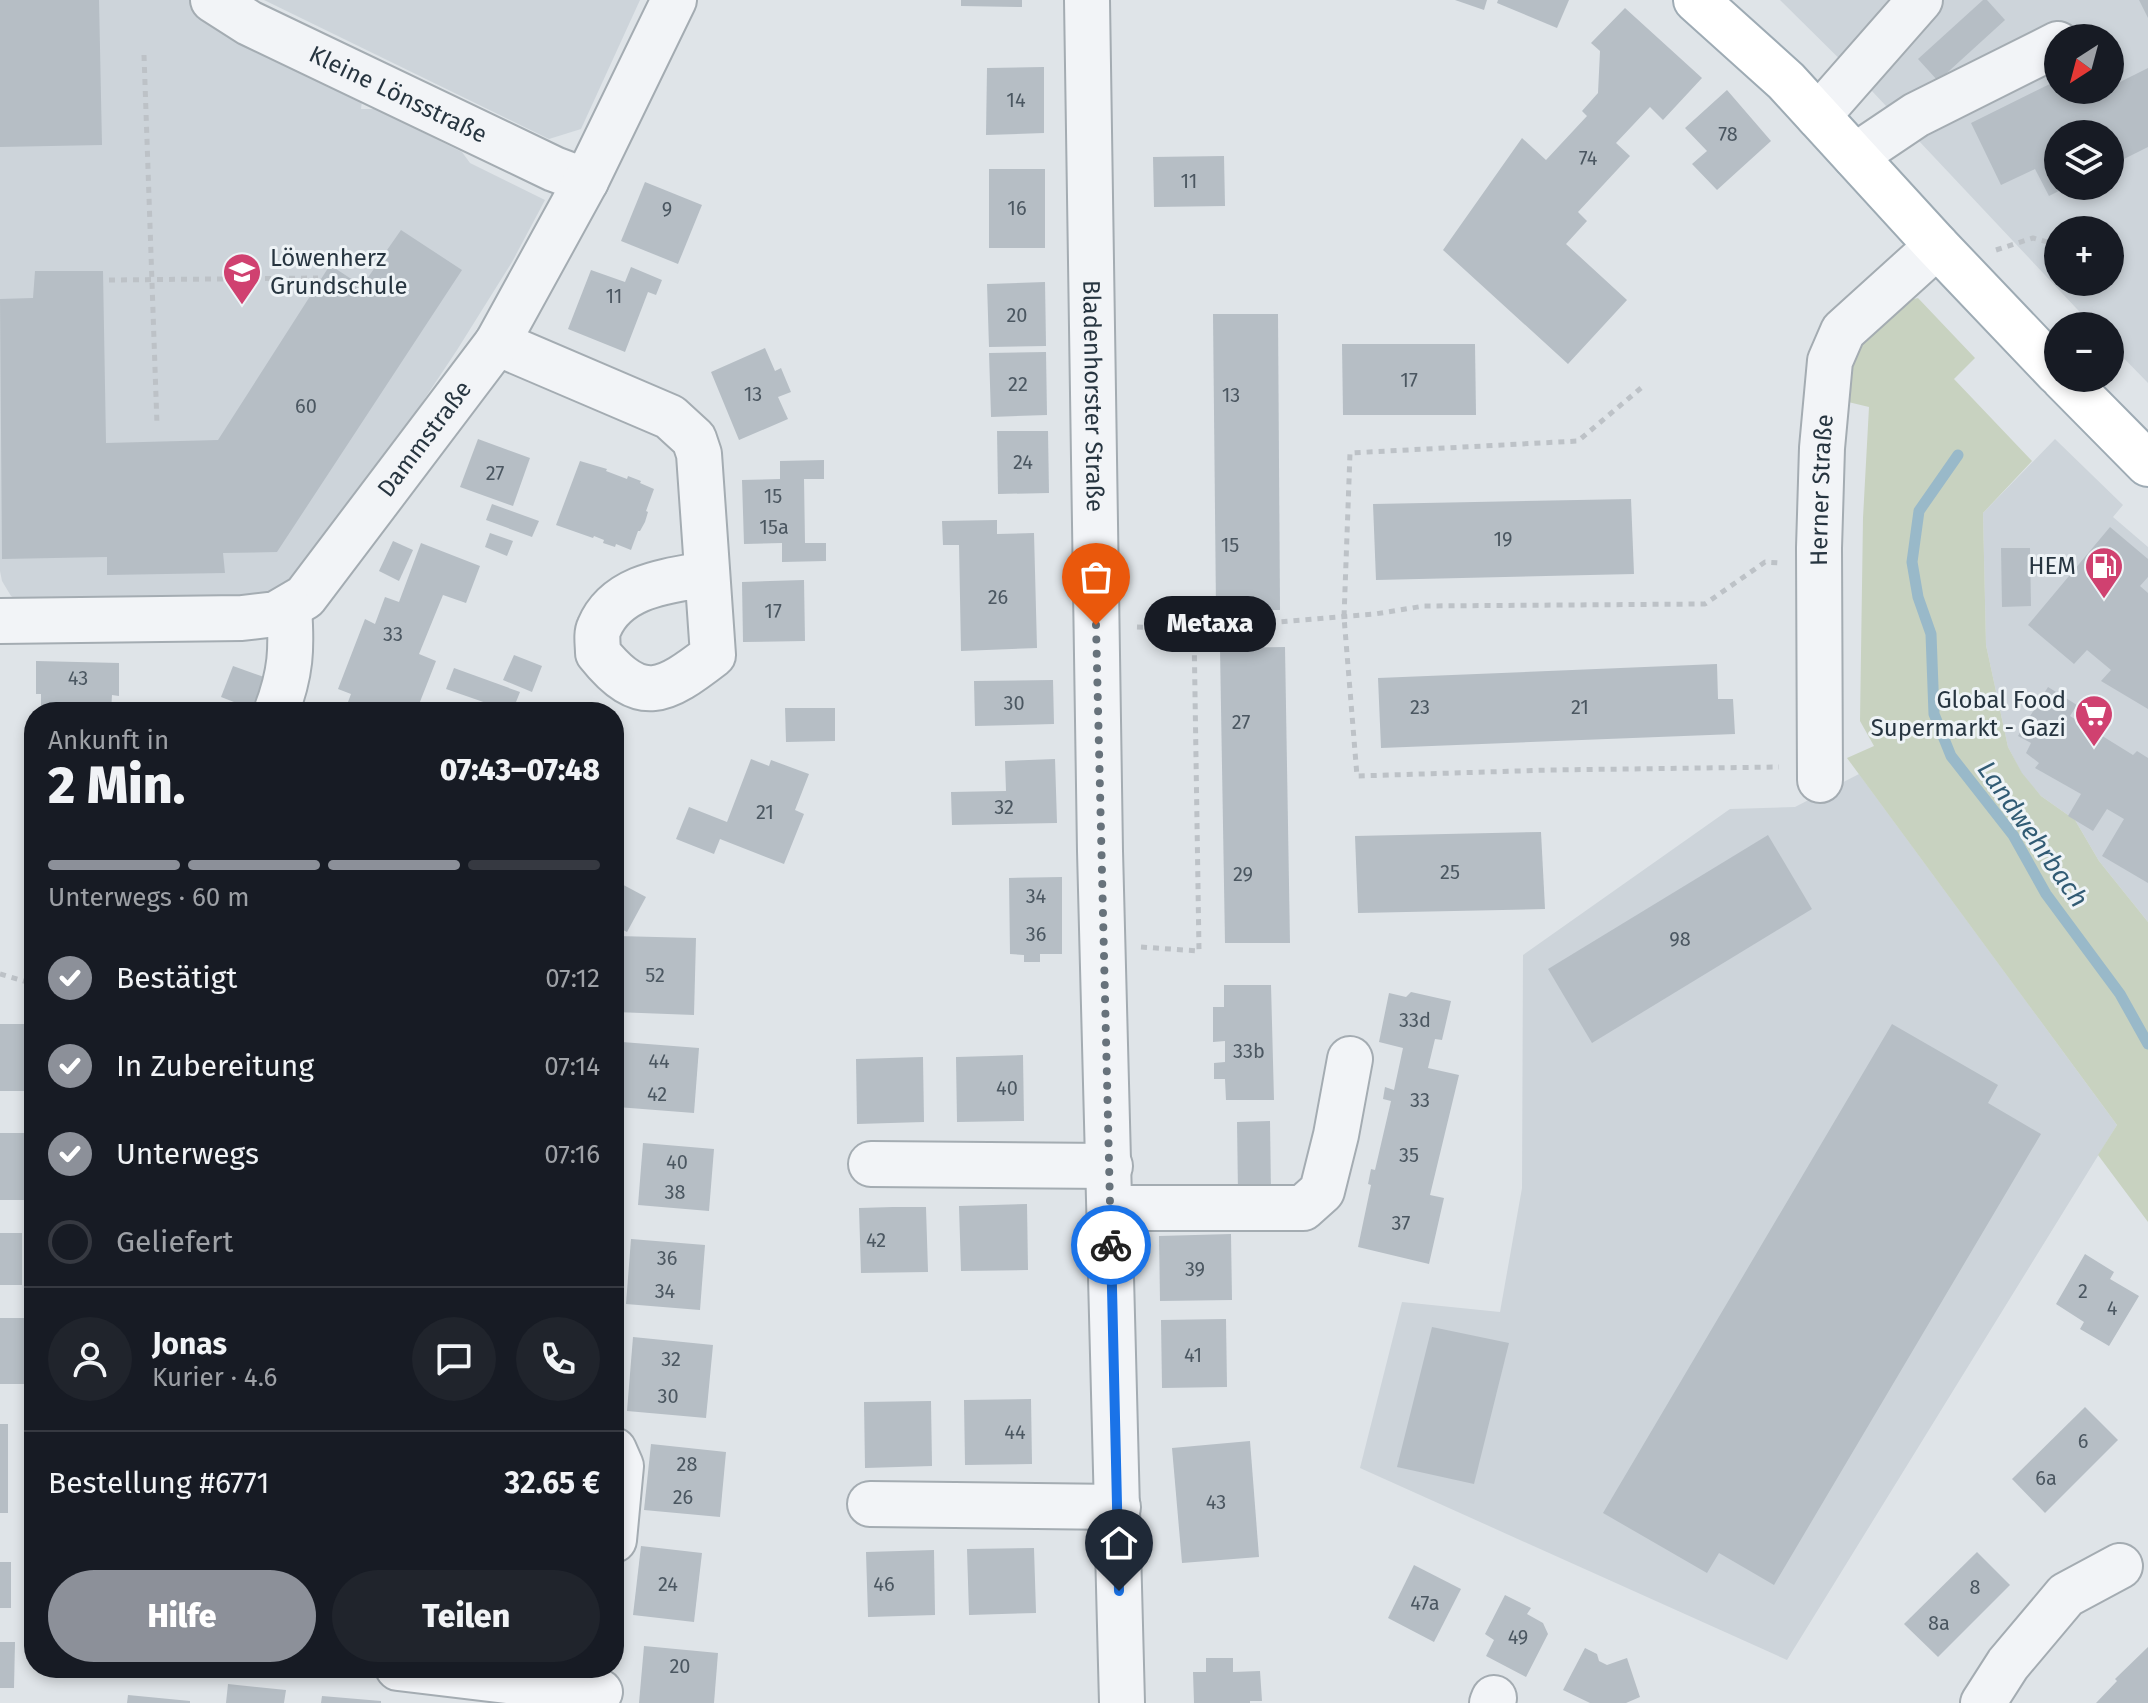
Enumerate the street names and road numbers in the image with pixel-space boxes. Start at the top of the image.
street label: Kleine Lönsstraße [305,40,491,149]
street label: Bladenhorster Straße [1077,280,1109,512]
street label: Dammstraße [372,375,477,502]
street label: Herner Straße [1805,413,1839,566]

